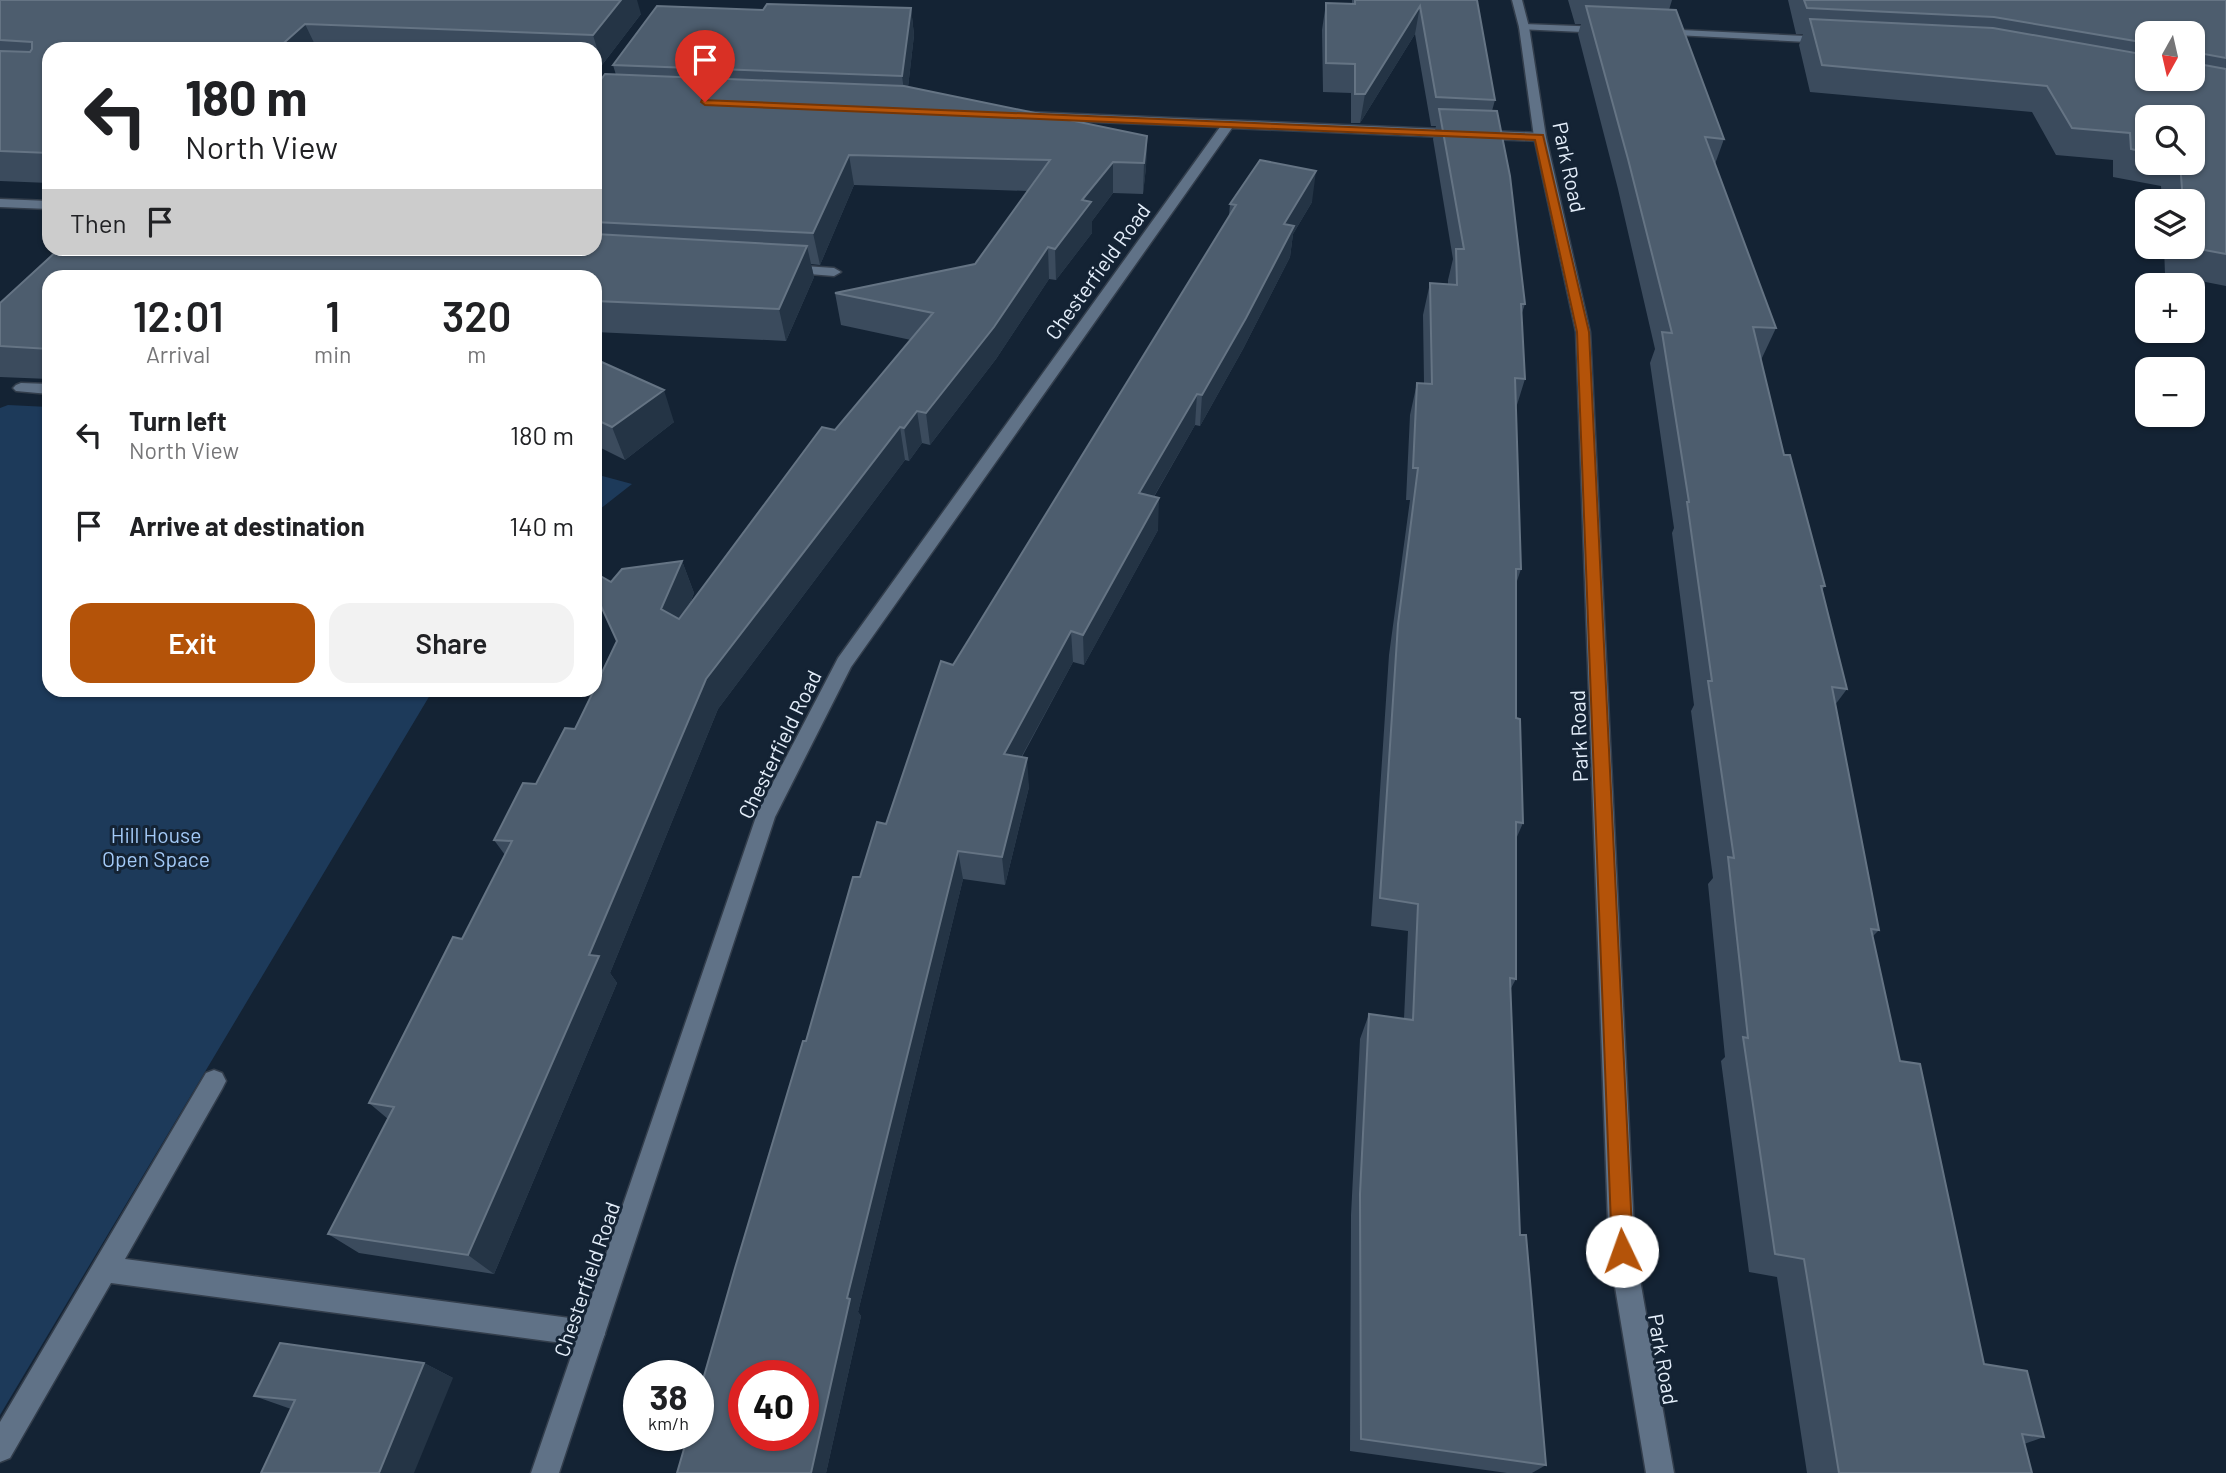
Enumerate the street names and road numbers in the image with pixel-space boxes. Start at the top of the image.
street label: Park Road [1548,119,1592,215]
street label: Chesterfield Road [1039,198,1155,344]
street label: Chesterfield Road [732,666,826,822]
street label: Park Road [1564,690,1592,782]
street label: Chesterfield Road [548,1198,624,1360]
street label: Park Road [1644,1312,1684,1406]

